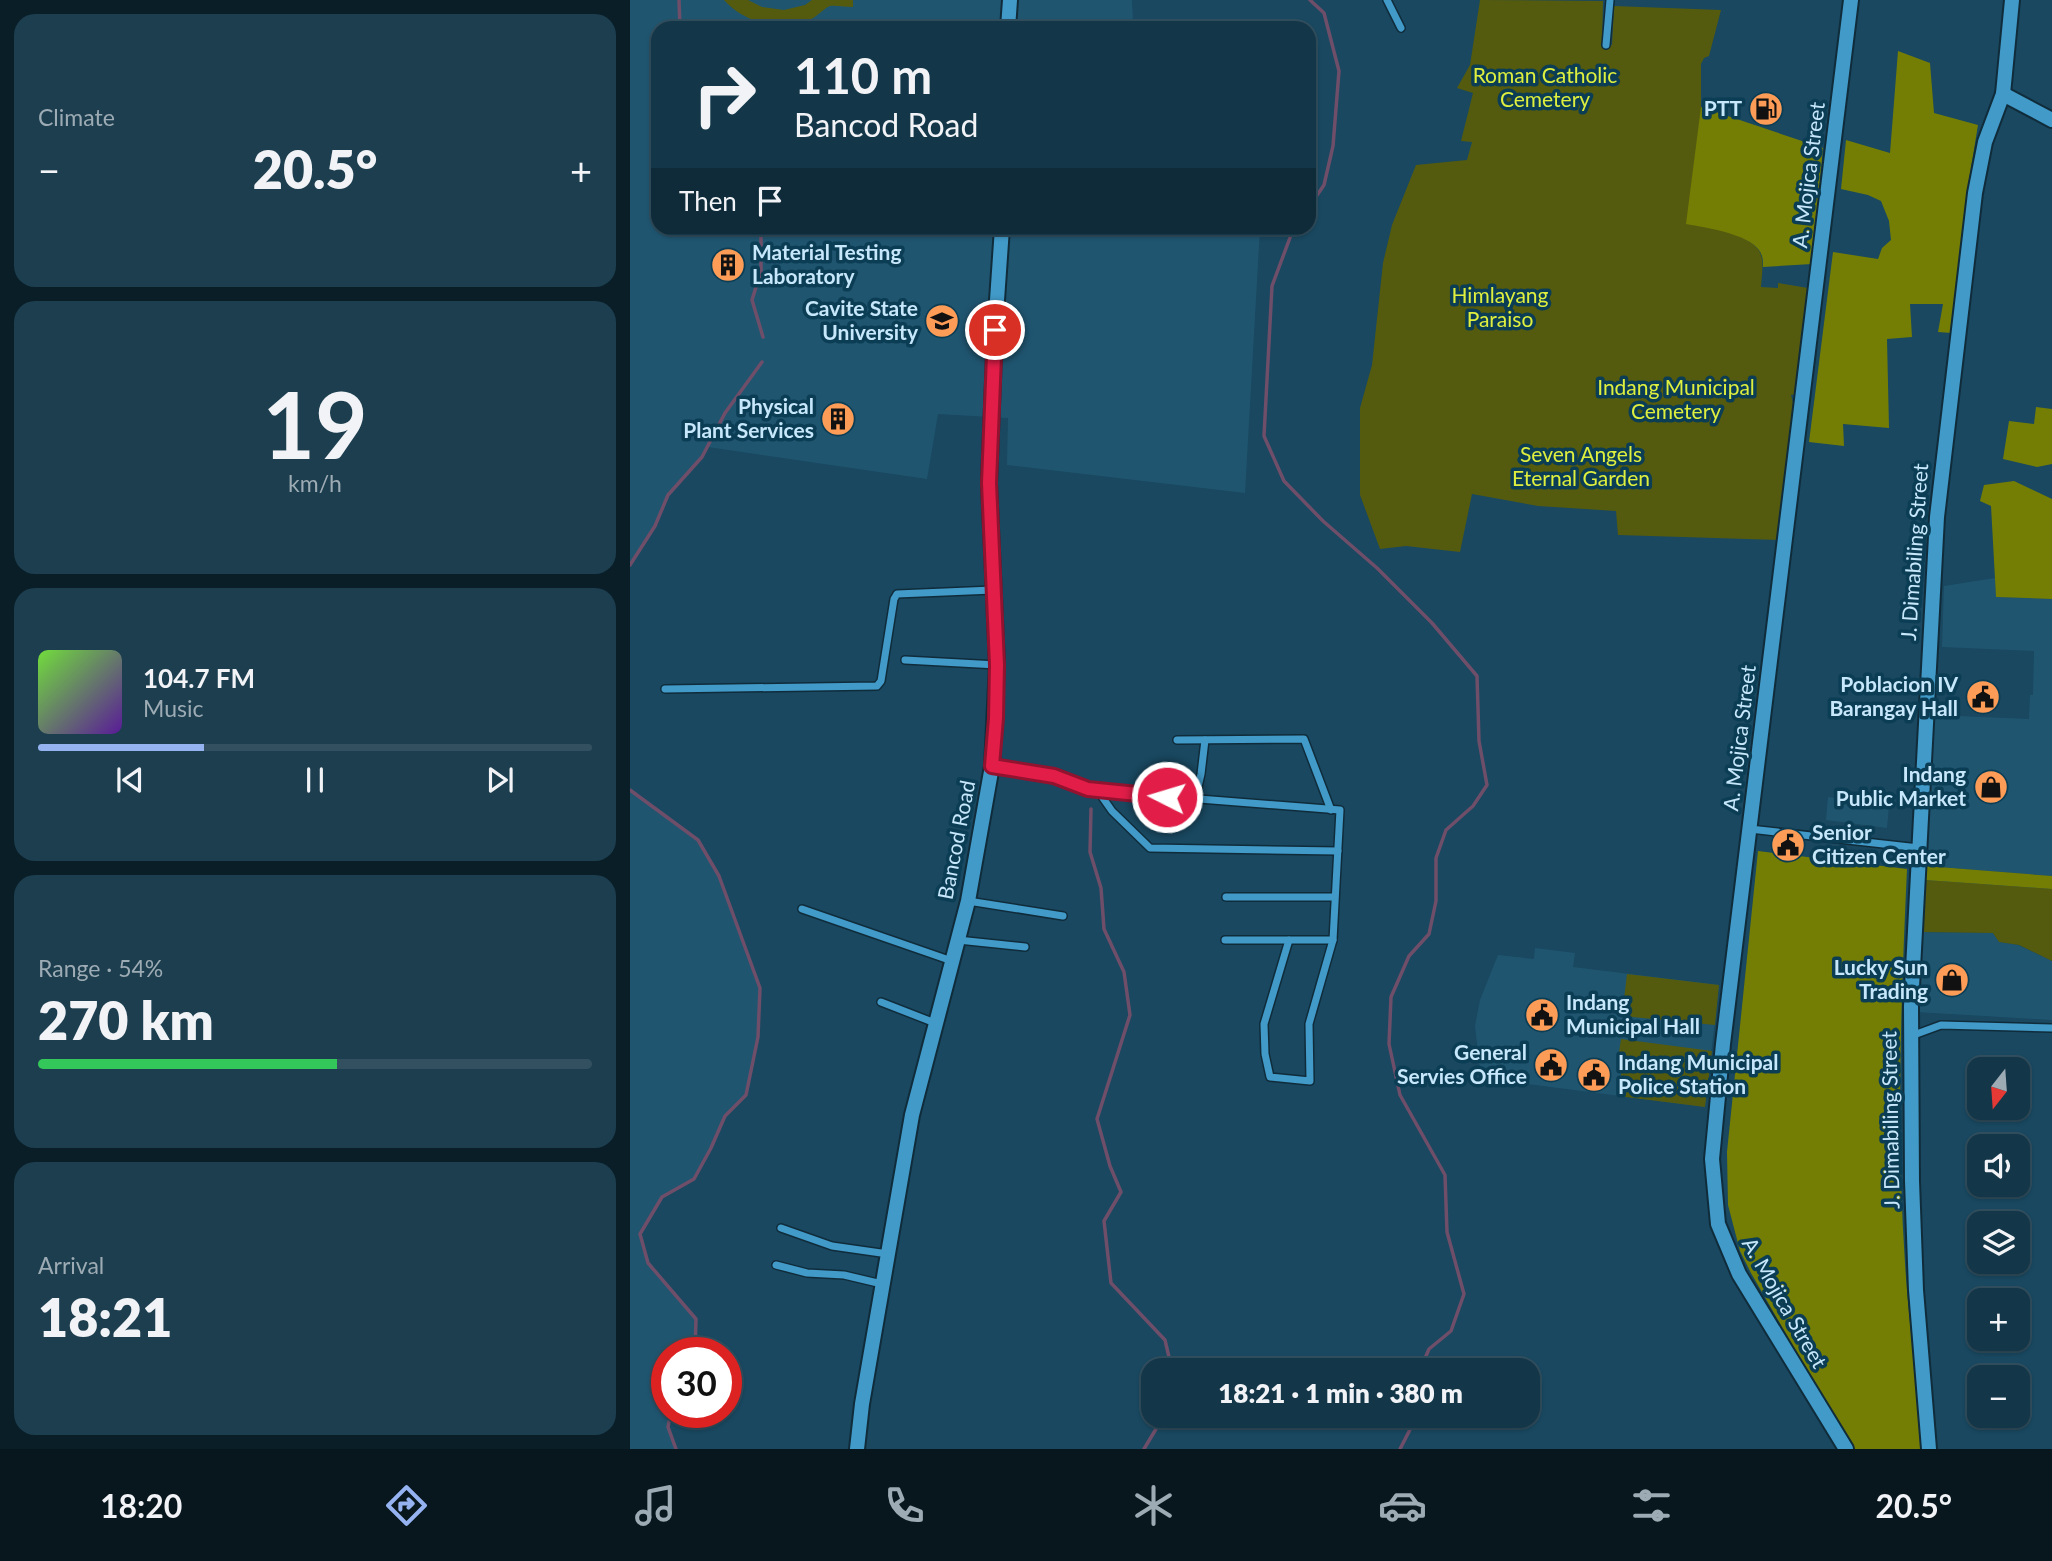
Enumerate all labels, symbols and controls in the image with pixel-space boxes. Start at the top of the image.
text: 110 m [794,46,932,104]
icon: right [679,49,770,140]
park label: Roman Catholic Cemetery [1473,62,1617,111]
fuel station icon: PTT [1747,90,1785,128]
place label: PTT [1704,95,1742,120]
street label: A. Mojica Street [1786,100,1829,249]
text: Climate [38,103,115,131]
text: Bancod Road [794,105,978,144]
text: 20.5° [253,138,377,200]
text: − [38,147,60,193]
text: + [570,147,592,193]
icon: arrive [751,182,789,220]
text: Then [679,185,737,217]
place label: Material Testing Laboratory [752,239,902,288]
building icon: Material Testing Laboratory [709,246,747,284]
park label: Himlayang Paraiso [1451,282,1549,331]
place label: Cavite State University [805,295,919,344]
pin [965,300,1025,360]
school or university icon: Cavite State University [923,302,961,340]
icon: arrive [976,311,1014,349]
text: 19 [262,369,368,478]
park label: Indang Municipal Cemetery [1597,374,1755,423]
place label: Physical Plant Services [683,393,814,442]
building icon: Physical Plant Services [819,400,857,438]
park label: Seven Angels Eternal Garden [1512,441,1650,490]
street label: J. Dimabiling Street [1895,462,1932,641]
text: km/h [288,469,342,497]
text: 104.7 FM [143,662,255,694]
street label: A. Mojica Street [1717,663,1760,812]
place label: Poblacion IV Barangay Hall [1829,671,1958,720]
public building icon: Poblacion IV Barangay Hall [1964,678,2002,716]
text: Music [143,694,203,722]
position arrow [1130,760,1204,834]
icon: previous [111,761,149,799]
icon: pause [296,761,334,799]
icon: next [481,761,519,799]
place label: Indang Public Market [1836,761,1966,810]
shop icon: Indang Public Market [1972,768,2010,806]
street label: Bancod Road [932,778,979,902]
place label: Senior Citizen Center [1812,819,1946,868]
public building icon: Senior Citizen Center [1769,826,1807,864]
text: Range · 54% [38,954,163,982]
place label: Lucky Sun Trading [1834,954,1928,1003]
shop icon: Lucky Sun Trading [1933,961,1971,999]
text: 270 km [38,989,214,1051]
place label: Indang Municipal Hall [1566,989,1700,1038]
public building icon: Indang Municipal Hall [1523,996,1561,1034]
street label: J. Dimabiling Street [1875,1031,1904,1209]
place label: General Servies Office [1397,1039,1527,1088]
public building icon: General Servies Office [1532,1046,1570,1084]
place label: Indang Municipal Police Station [1618,1049,1778,1098]
public building icon: Indang Municipal Police Station [1575,1056,1613,1094]
north arrow [1967,1057,2030,1120]
map controls [1967,1057,2030,1428]
button: sound [1967,1134,2030,1197]
button: layers [1967,1211,2030,1274]
street label: A. Mojica Street [1738,1232,1833,1372]
text: Arrival [38,1251,104,1279]
text: 18:21 [38,1286,172,1348]
button: + [1967,1288,2030,1351]
speed limit sign: 30 [651,1337,742,1428]
button: − [1967,1365,2030,1428]
text: 18:21 · 1 min · 380 m [1218,1377,1463,1409]
icon: directions [382,1481,431,1530]
icon: music [631,1481,680,1530]
icon: phone [880,1481,929,1530]
icon: climate [1129,1481,1178,1530]
icon: car [1378,1481,1427,1530]
icon: filters [1627,1481,1676,1530]
text: 18:20 [100,1486,182,1525]
text: 20.5° [1875,1486,1952,1525]

